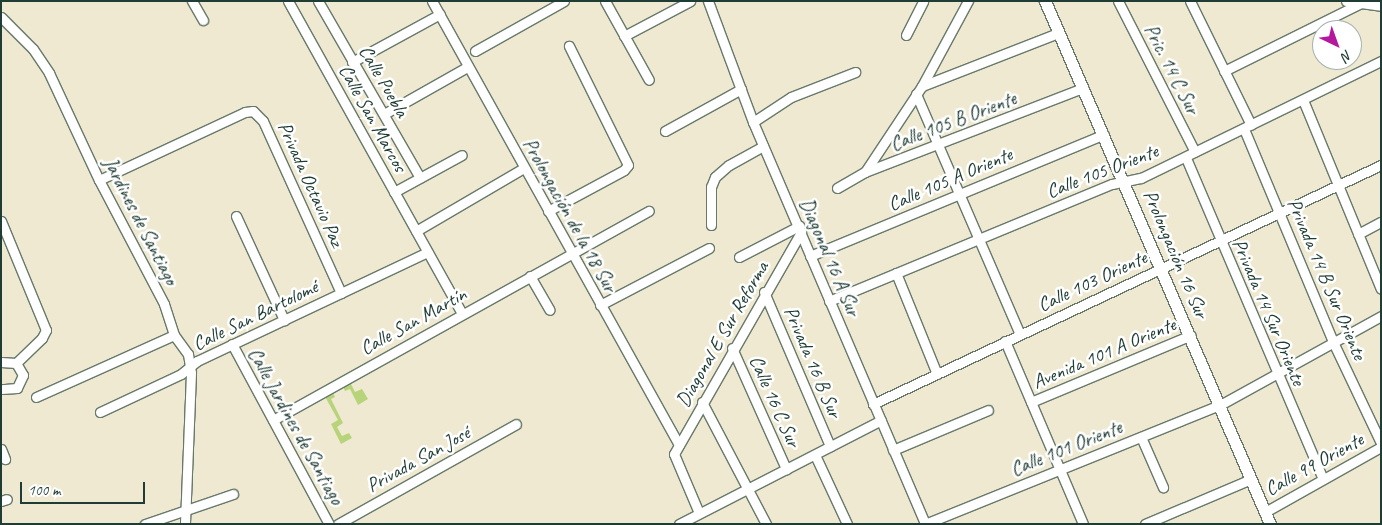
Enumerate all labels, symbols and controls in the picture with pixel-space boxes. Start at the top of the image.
street label: Pric. 14 C Sur [1139,20,1205,118]
north arrow [1312,20,1362,70]
street label: Calle Puebla [354,41,414,121]
text: N [1338,47,1356,65]
street label: Calle San Marcos [334,60,412,176]
street label: Calle 105 B Oriente [887,86,1019,156]
street label: Privada Octavio Paz [273,118,349,250]
street label: Prolongación de la 18 Sur [518,134,622,296]
street label: Calle 105 Oriente [1043,139,1161,203]
street label: Calle 105 A Oriente [884,142,1016,216]
street label: Jardines de Santiago [99,153,183,289]
street label: Prolongación 16 Sur [1138,186,1214,322]
street label: Diagonal 16 A Sur [794,195,866,319]
street label: Privada 14 B Sur Oriente [1282,195,1372,363]
street label: Privada 14 Sur Oriente [1227,235,1311,389]
street label: Calle 103 Oriente [1034,245,1150,317]
street label: Diagonal E Sur Reforma [670,257,774,411]
street label: Calle San Bartolomé [188,274,322,356]
street label: Calle San Martín [356,282,470,360]
street label: Privada 16 B Sur [779,303,847,421]
street label: Avenida 101 A Oriente [1029,312,1179,394]
street label: Calle Jardines de Santiago [243,343,349,509]
street label: Calle 16 C Sur [744,352,806,450]
street label: Calle 101 Oriente [1007,415,1125,481]
street label: Privada San José [362,421,474,497]
street label: Calle 99 Oriente [1261,427,1367,501]
scale bar [22,472,148,504]
text: 100 m [28,481,60,500]

